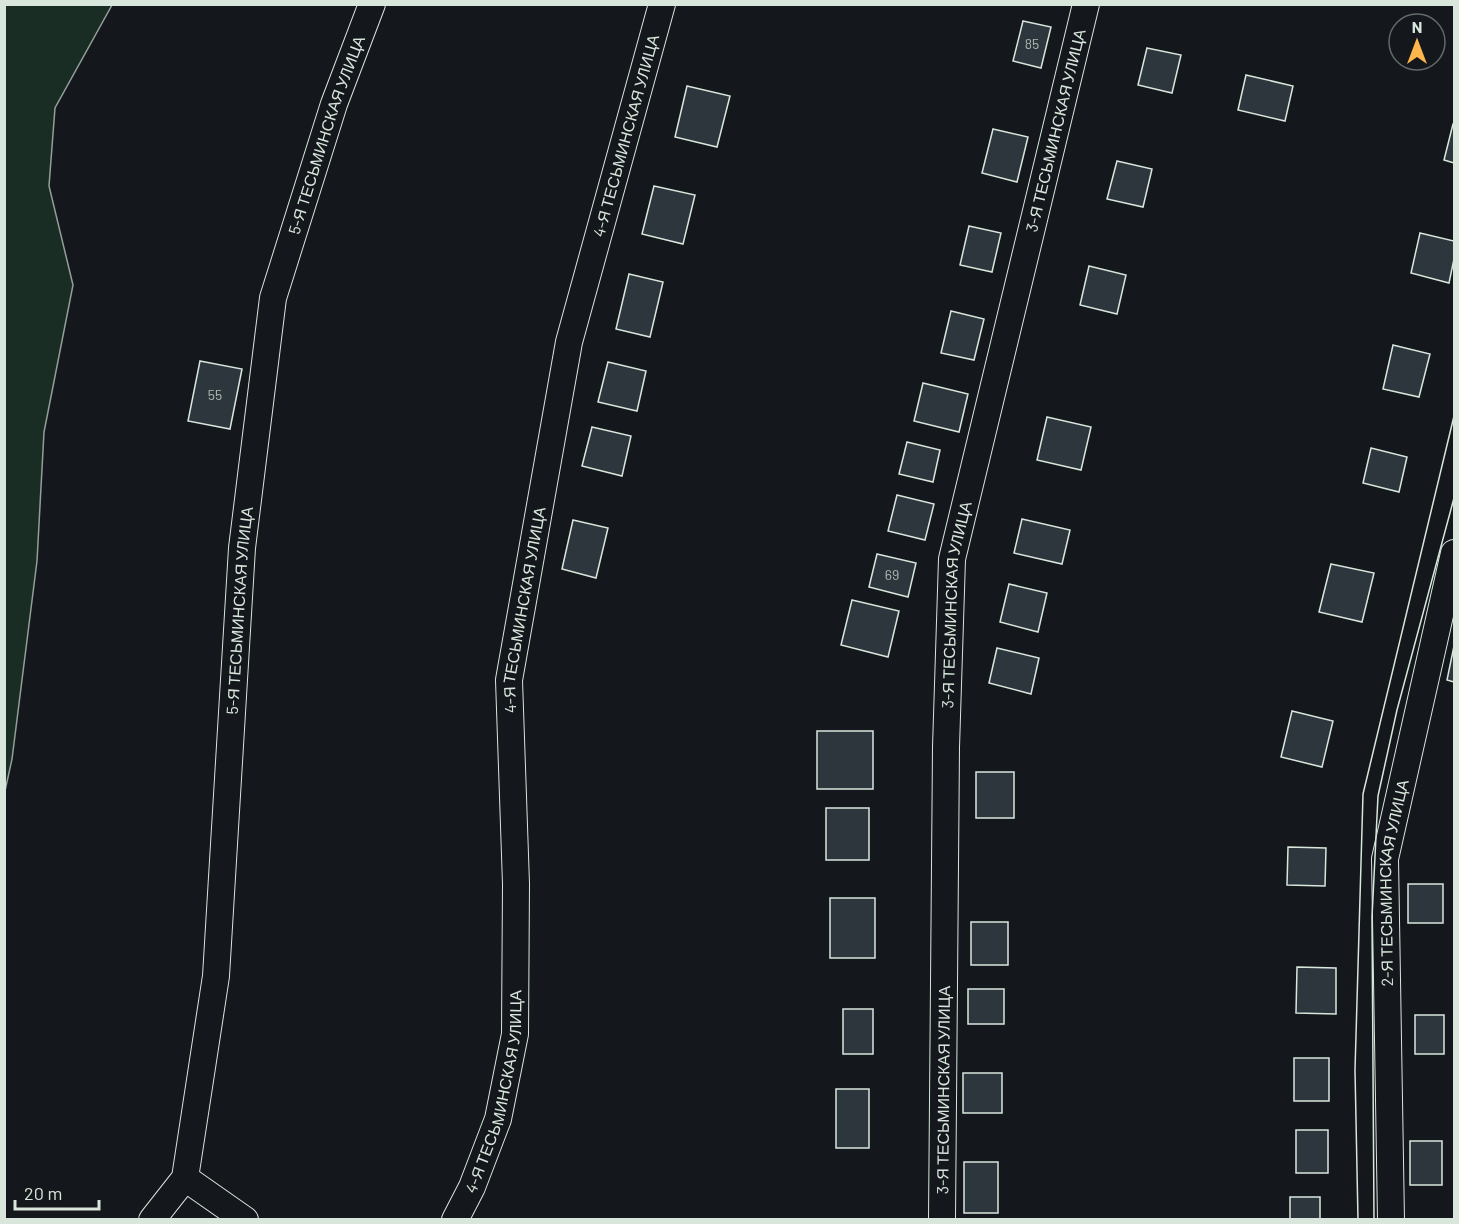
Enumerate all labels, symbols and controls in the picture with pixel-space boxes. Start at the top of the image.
north arrow [1387,12,1447,72]
text: N [1412,17,1422,36]
street label: 3-Я ТЕСЬМИНСКАЯ УЛИЦА [1021,26,1089,234]
street label: 4-Я ТЕСЬМИНСКАЯ УЛИЦА [588,32,662,239]
street label: 5-Я ТЕСЬМИНСКАЯ УЛИЦА [284,33,368,236]
house number: 85 [1025,35,1039,52]
house number: 55 [208,386,222,403]
street label: 3-Я ТЕСЬМИНСКАЯ УЛИЦА [937,499,975,709]
street label: 5-Я ТЕСЬМИНСКАЯ УЛИЦА [222,505,256,715]
street label: 4-Я ТЕСЬМИНСКАЯ УЛИЦА [499,505,549,714]
house number: 69 [885,566,899,583]
street label: 2-Я ТЕСЬМИНСКАЯ УЛИЦА [1375,777,1412,987]
street label: 3-Я ТЕСЬМИНСКАЯ УЛИЦА [932,985,953,1194]
street label: 4-Я ТЕСЬМИНСКАЯ УЛИЦА [461,990,524,1196]
scale bar [15,1173,99,1211]
text: 20 m [24,1182,62,1204]

